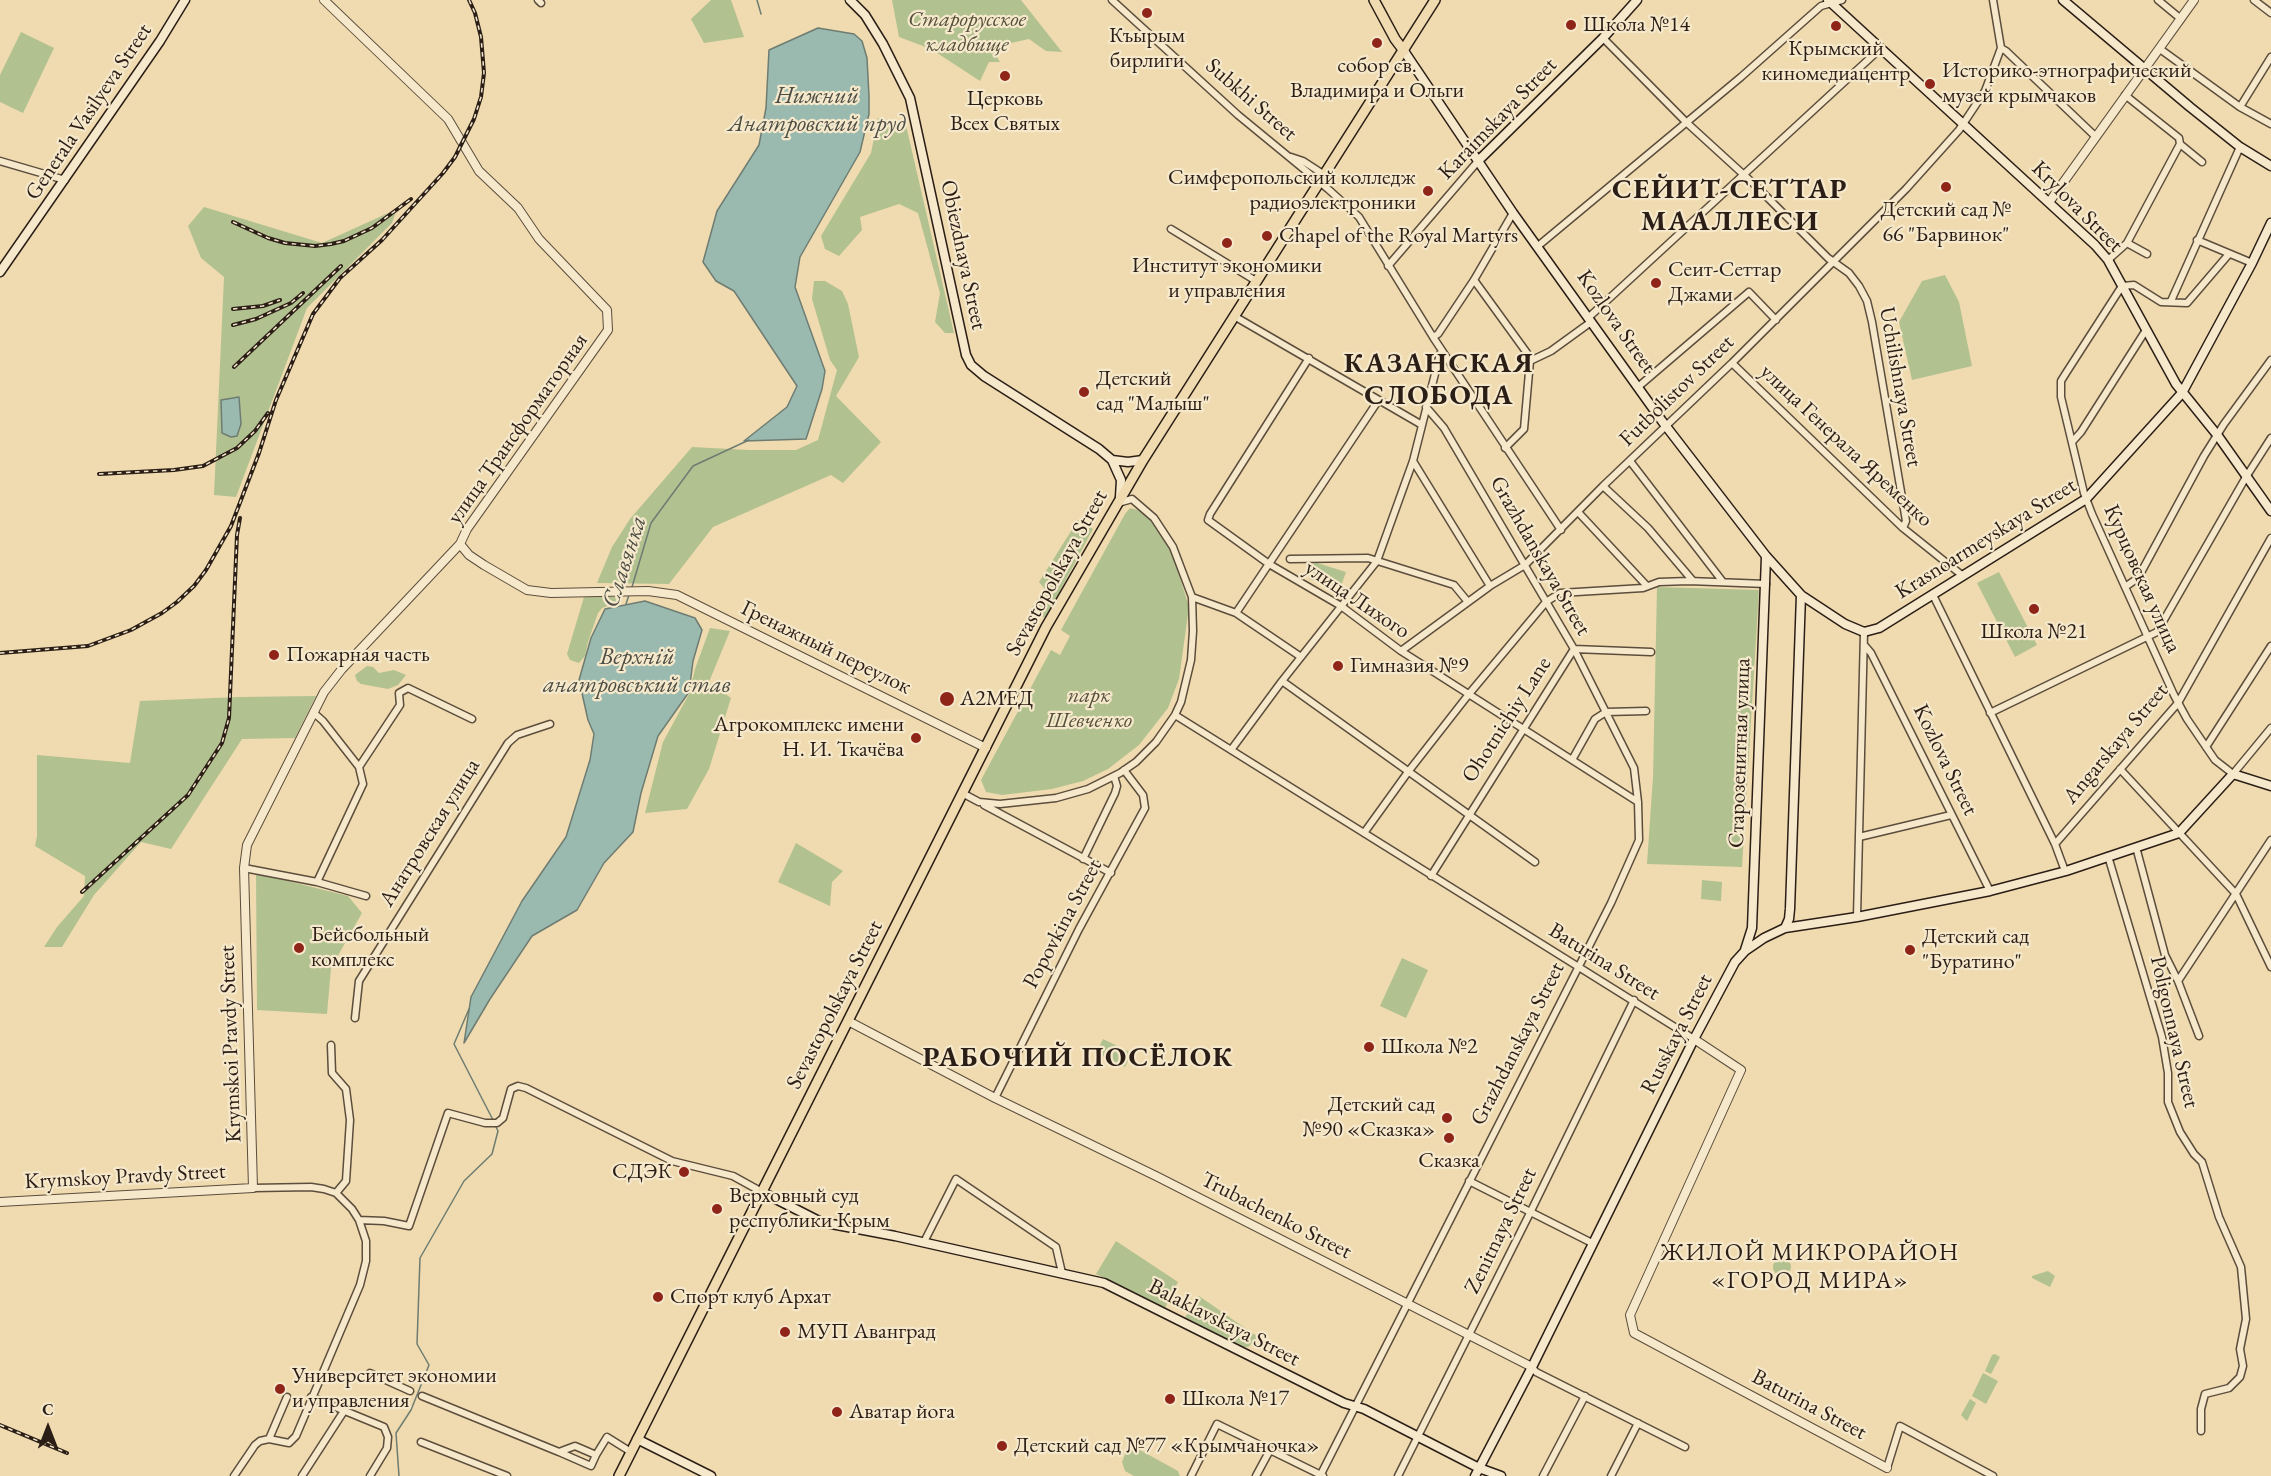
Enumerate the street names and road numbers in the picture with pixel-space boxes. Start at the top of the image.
street label: Generala Vasilyeva Street [20,19,158,205]
street label: Subkhi Street [1200,53,1302,147]
street label: Karaimskaya Street [1433,53,1563,185]
street label: Krylova Street [2026,156,2128,258]
street label: Obiezdnaya Street [934,178,992,332]
street label: Kozlova Street [1571,265,1661,379]
street label: Uchilishnaya Street [1873,305,1927,469]
street label: улица Трансформаторная [442,328,594,530]
street label: Futbolistov Street [1614,330,1740,452]
street label: улица Генерала Яременко [1754,359,1938,533]
street label: Grazhdanskaya Street [1484,472,1596,640]
street label: Krasnoarmeyskaya Street [1891,473,2081,605]
street label: Sevastopolskaya Street [1000,485,1114,661]
street label: Курцовская улица [2098,501,2186,657]
street label: улица Лихого [1299,555,1415,645]
street label: Гренажный переулок [737,595,915,701]
street label: Ohotnichiy Lane [1457,652,1557,788]
street label: Старозенитная улица [1723,657,1757,849]
street label: Angarskaya Street [2058,678,2174,810]
street label: Kozlova Street [1907,700,1983,820]
street label: Анатровская улица [374,754,486,912]
street label: Popovkina Street [1018,855,1108,993]
street label: Sevastopolskaya Street [781,916,889,1094]
street label: Baturina Street [1544,917,1664,1007]
street label: Krymskoi Pravdy Street [214,945,248,1143]
street label: Poligonnaya Street [2144,953,2204,1111]
street label: Grazhdanskaya Street [1465,958,1571,1130]
street label: Russkaya Street [1635,970,1719,1098]
street label: Krymskoy Pravdy Street [24,1159,226,1195]
street label: Zenitnaya Street [1459,1164,1543,1298]
street label: Trubachenko Street [1196,1167,1356,1265]
street label: Balaklavskaya Street [1144,1274,1304,1372]
street label: Baturina Street [1747,1364,1871,1446]

